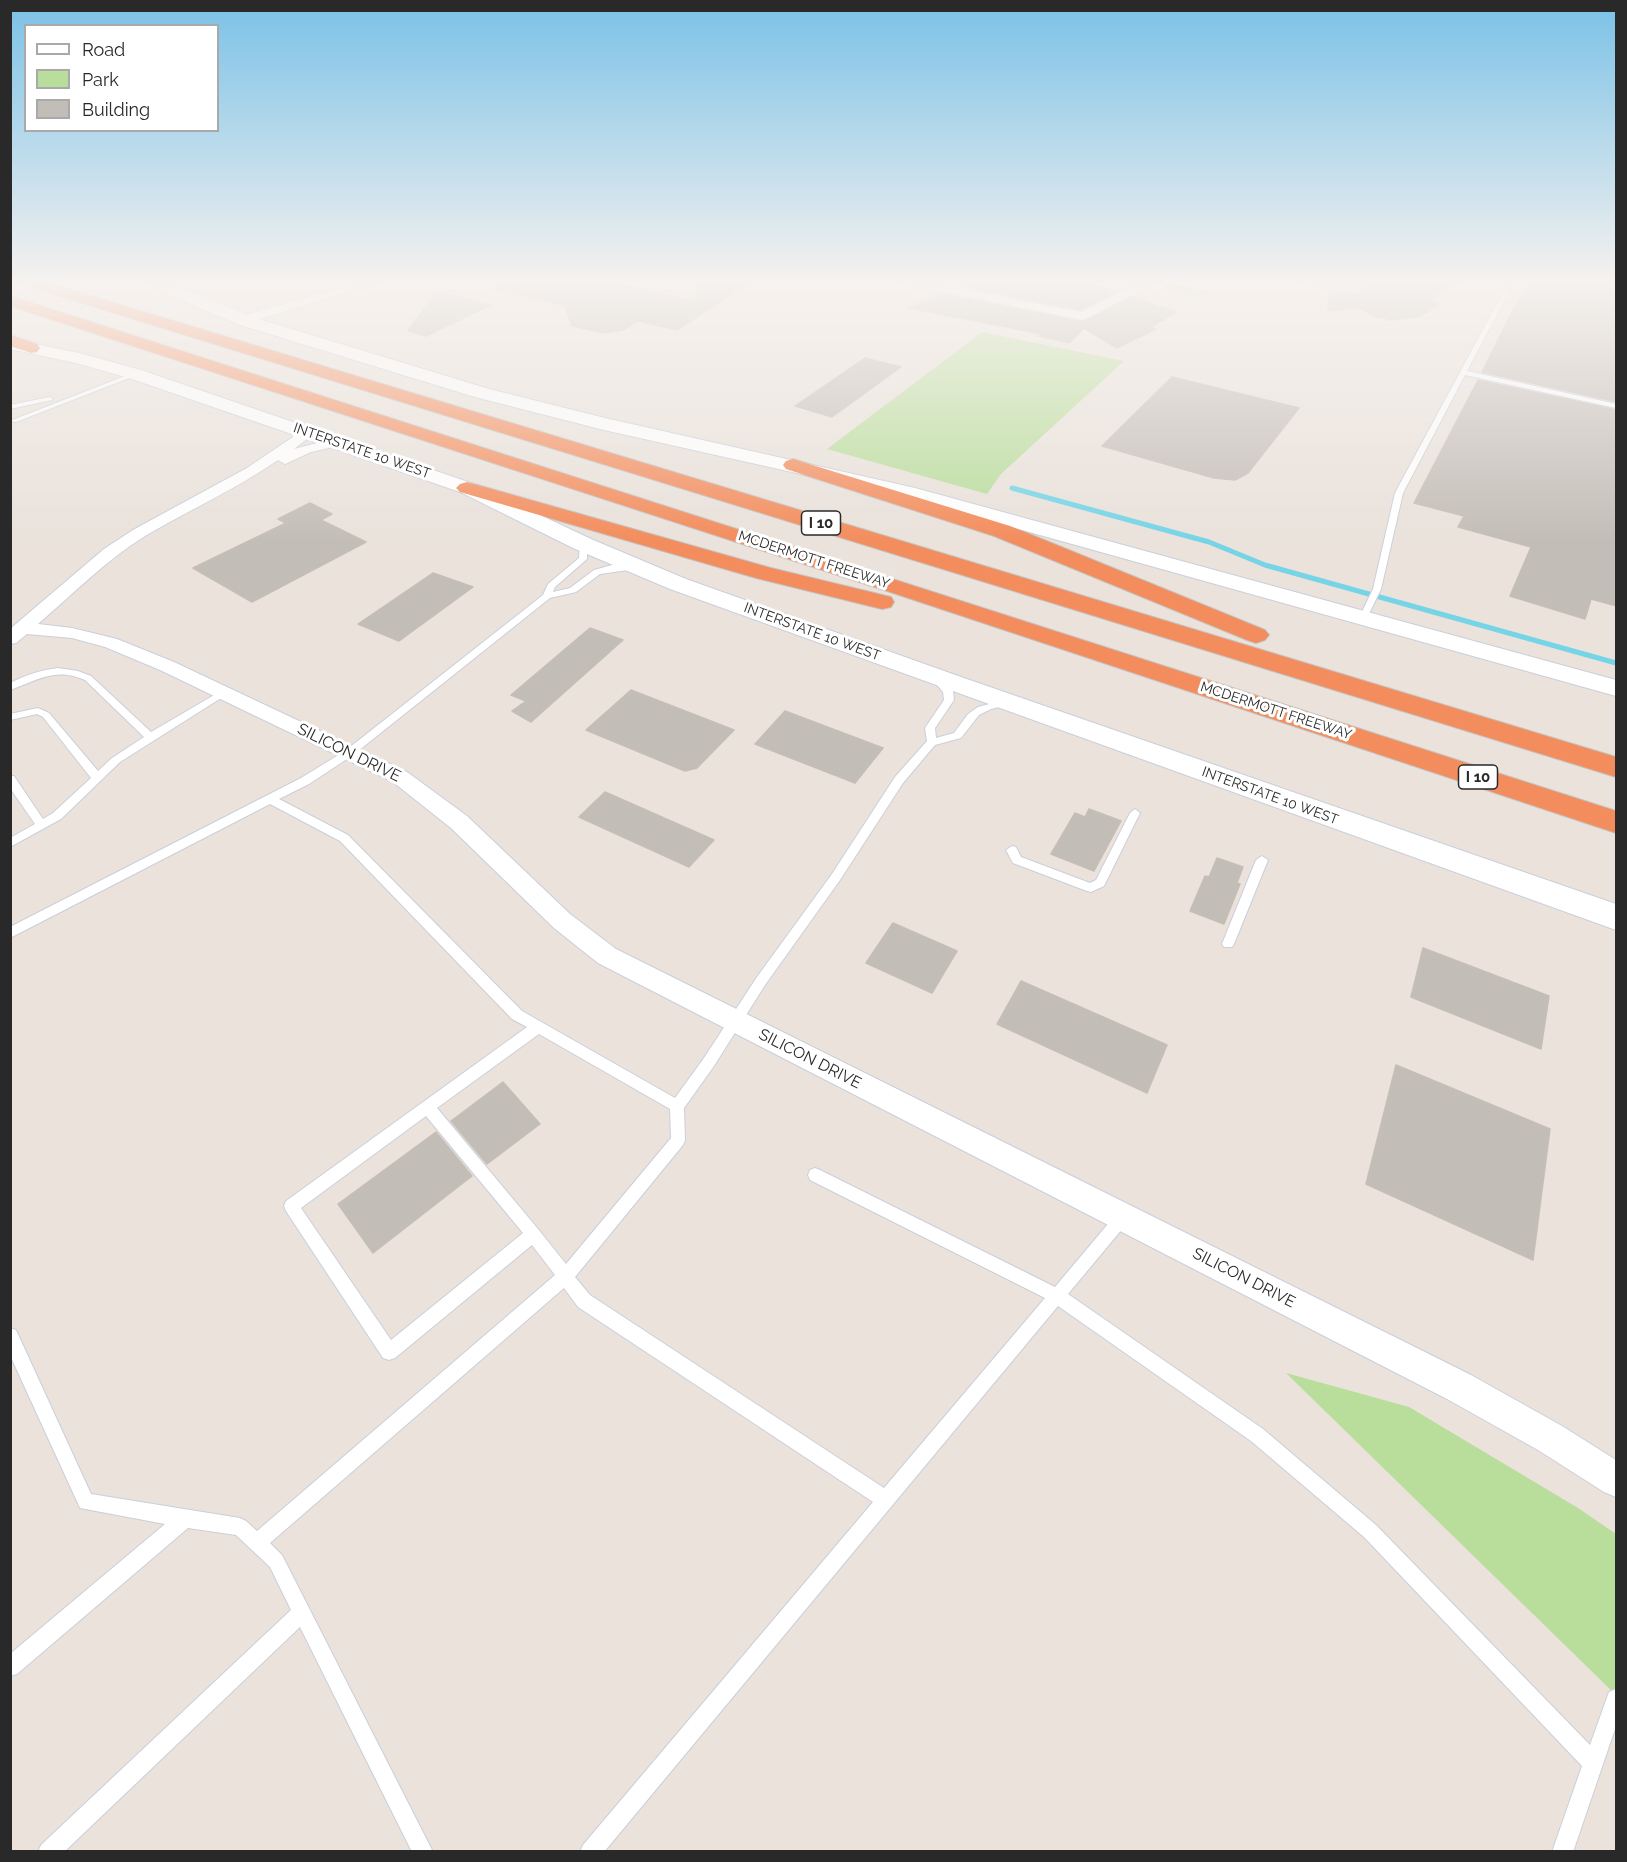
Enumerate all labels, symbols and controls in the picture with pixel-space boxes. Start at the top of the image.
legend [24,24,219,132]
text: Road [82,39,125,60]
text: Park [82,69,119,90]
text: Building [82,99,150,120]
street label: INTERSTATE 10 WEST [291,420,433,482]
road number: I 10 [802,511,840,535]
street label: MCDERMOTT FREEWAY [736,528,892,592]
street label: INTERSTATE 10 WEST [741,599,883,665]
street label: MCDERMOTT FREEWAY [1198,679,1354,743]
street label: SILICON DRIVE [294,720,404,786]
street label: INTERSTATE 10 WEST [1199,763,1341,829]
road number: I 10 [1458,765,1498,789]
street label: SILICON DRIVE [755,1025,865,1093]
street label: SILICON DRIVE [1189,1244,1299,1312]

